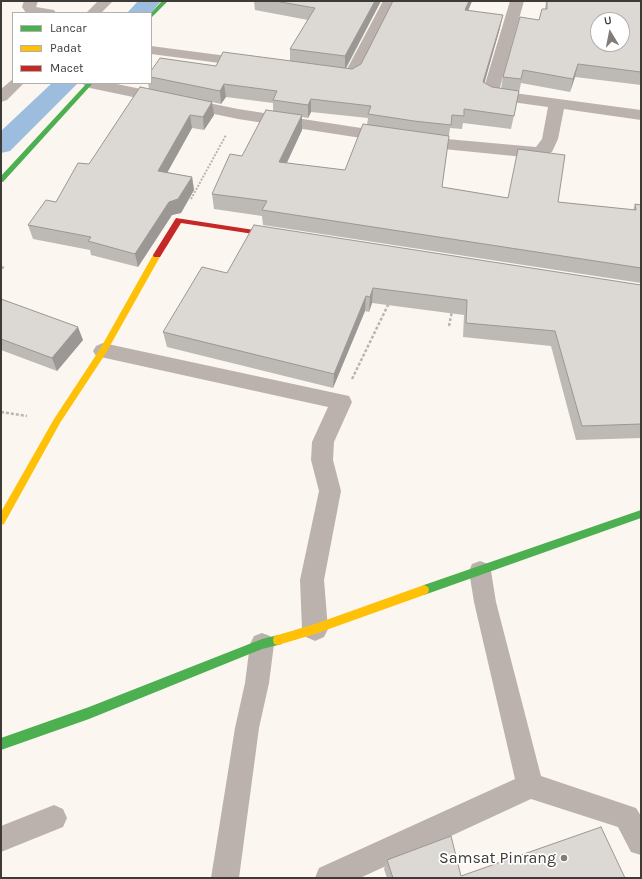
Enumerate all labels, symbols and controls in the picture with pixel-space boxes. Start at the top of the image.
legend [12,12,152,84]
north arrow [590,12,630,52]
text: U [603,14,613,28]
text: Lancar [50,21,87,35]
text: Padat [50,41,81,55]
text: Macet [50,61,84,75]
place label: Samsat Pinrang [439,848,556,868]
marker: Samsat Pinrang [559,853,569,863]

